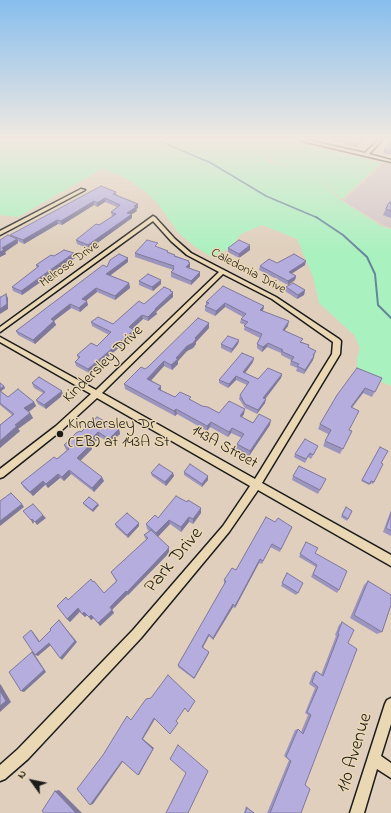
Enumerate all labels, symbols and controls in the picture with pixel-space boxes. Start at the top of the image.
street label: Melrose Drive [37,238,103,292]
street label: Caledonia Drive [208,246,288,298]
street label: Kindersley Drive [60,322,148,408]
place label: Kindersley Dr (EB) at 143A St [68,415,170,453]
street label: 143A Street [188,422,260,474]
marker: Kindersley Dr (EB) at 143A St [55,429,65,439]
street label: Park Drive [141,524,209,598]
street label: 110 Avenue [333,711,379,795]
north arrow [12,761,52,801]
text: N [13,767,31,782]

